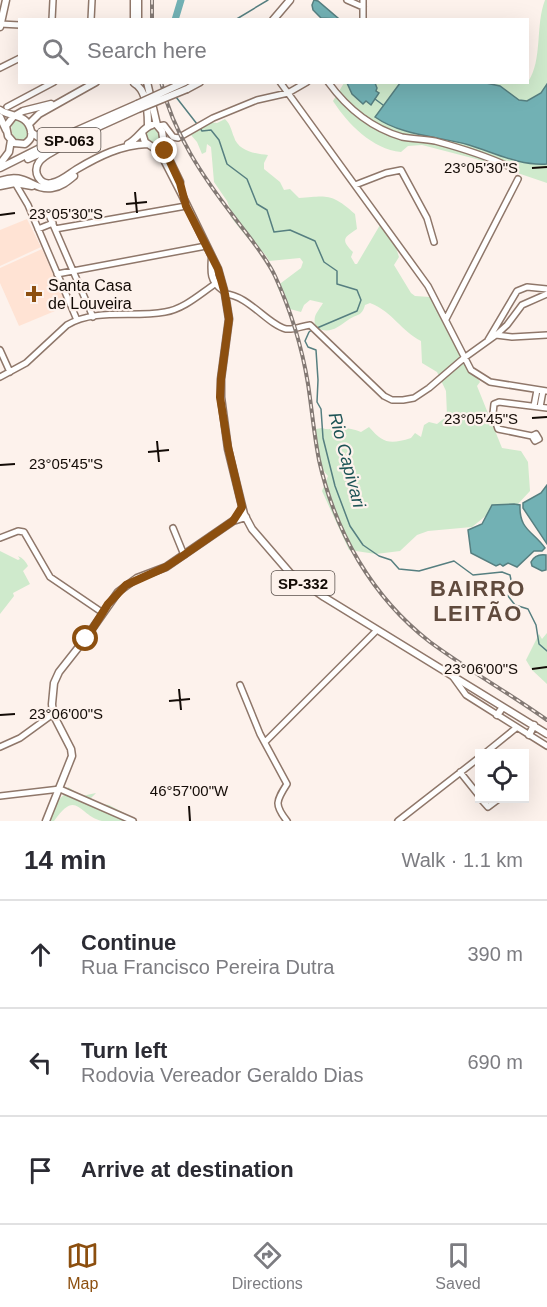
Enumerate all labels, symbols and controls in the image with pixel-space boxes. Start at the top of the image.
search box [18,18,529,84]
icon: search [39,35,72,68]
text: Search here [87,38,207,63]
road number: SP-063 [38,128,100,152]
route end [151,137,177,163]
text: 23°05'30"S [444,159,518,176]
text: 23°05'30"S [29,205,103,222]
place label: Santa Casa de Louveira [48,277,132,312]
marker: Santa Casa de Louveira [25,285,43,303]
water label: Rio Capivari [325,410,370,511]
text: 23°05'45"S [444,410,518,427]
text: 23°05'45"S [29,455,103,472]
road number: SP-332 [272,571,334,595]
district label: BAIRRO LEITÃO [430,576,526,626]
route start [72,625,98,651]
text: 23°06'00"S [444,660,518,677]
text: 23°06'00"S [29,705,103,722]
map controls [475,749,529,803]
button: locate [475,749,529,803]
text: 46°57'00"W [150,782,229,799]
text: 14 min [24,845,106,875]
text: Walk · 1.1 km [402,849,523,871]
text: Continue [81,930,176,955]
icon: ahead [24,938,57,971]
text: 390 m [467,943,523,965]
text: Rua Francisco Pereira Dutra [81,956,334,978]
text: Turn left [81,1038,167,1063]
icon: left [24,1046,57,1079]
text: 690 m [467,1051,523,1073]
text: Rodovia Vereador Geraldo Dias [81,1064,363,1086]
icon: arrive [24,1154,57,1187]
text: Arrive at destination [81,1157,294,1182]
tab: Map [66,1239,99,1293]
tab: Directions [232,1239,303,1293]
tab: Saved [435,1239,481,1293]

